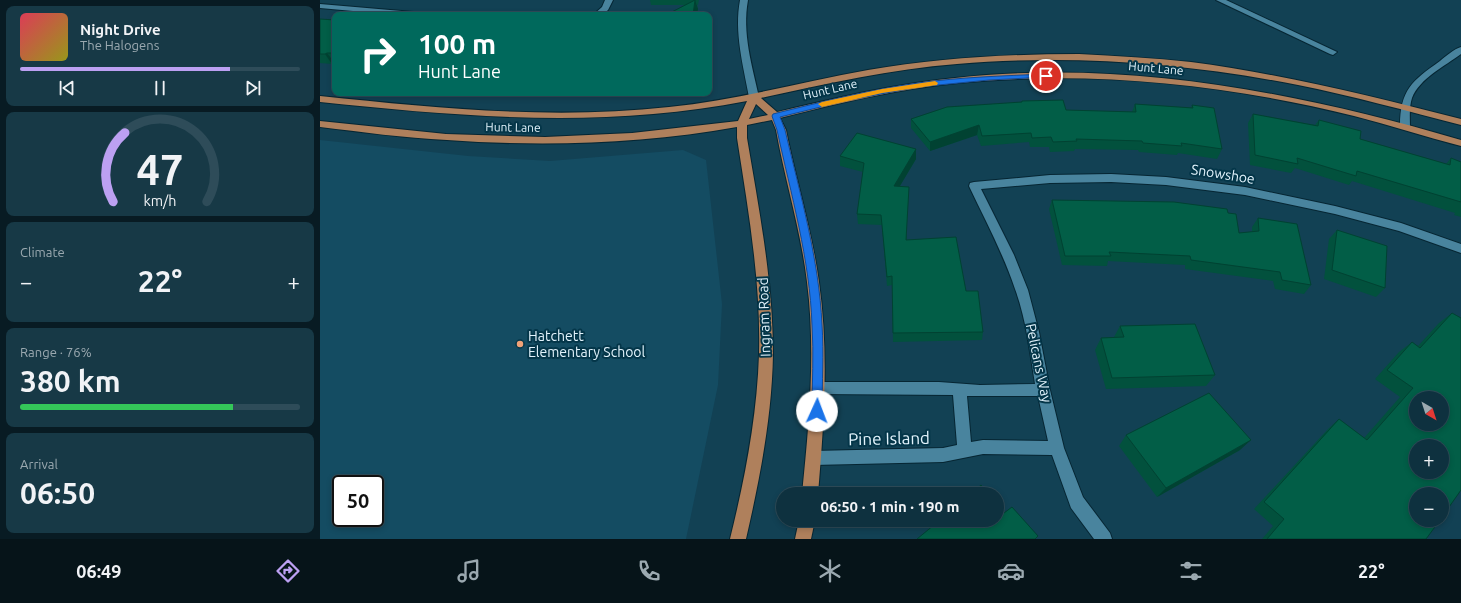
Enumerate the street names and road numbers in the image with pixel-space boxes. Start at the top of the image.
street label: Hunt Lane [1128,59,1184,77]
street label: Hunt Lane [802,76,858,102]
street label: Hunt Lane [485,120,541,134]
street label: Snowshoe [1190,161,1256,187]
street label: Ingram Road [755,277,773,357]
street label: Pelicans Way [1023,322,1055,404]
street label: Pine Island [848,428,930,448]

